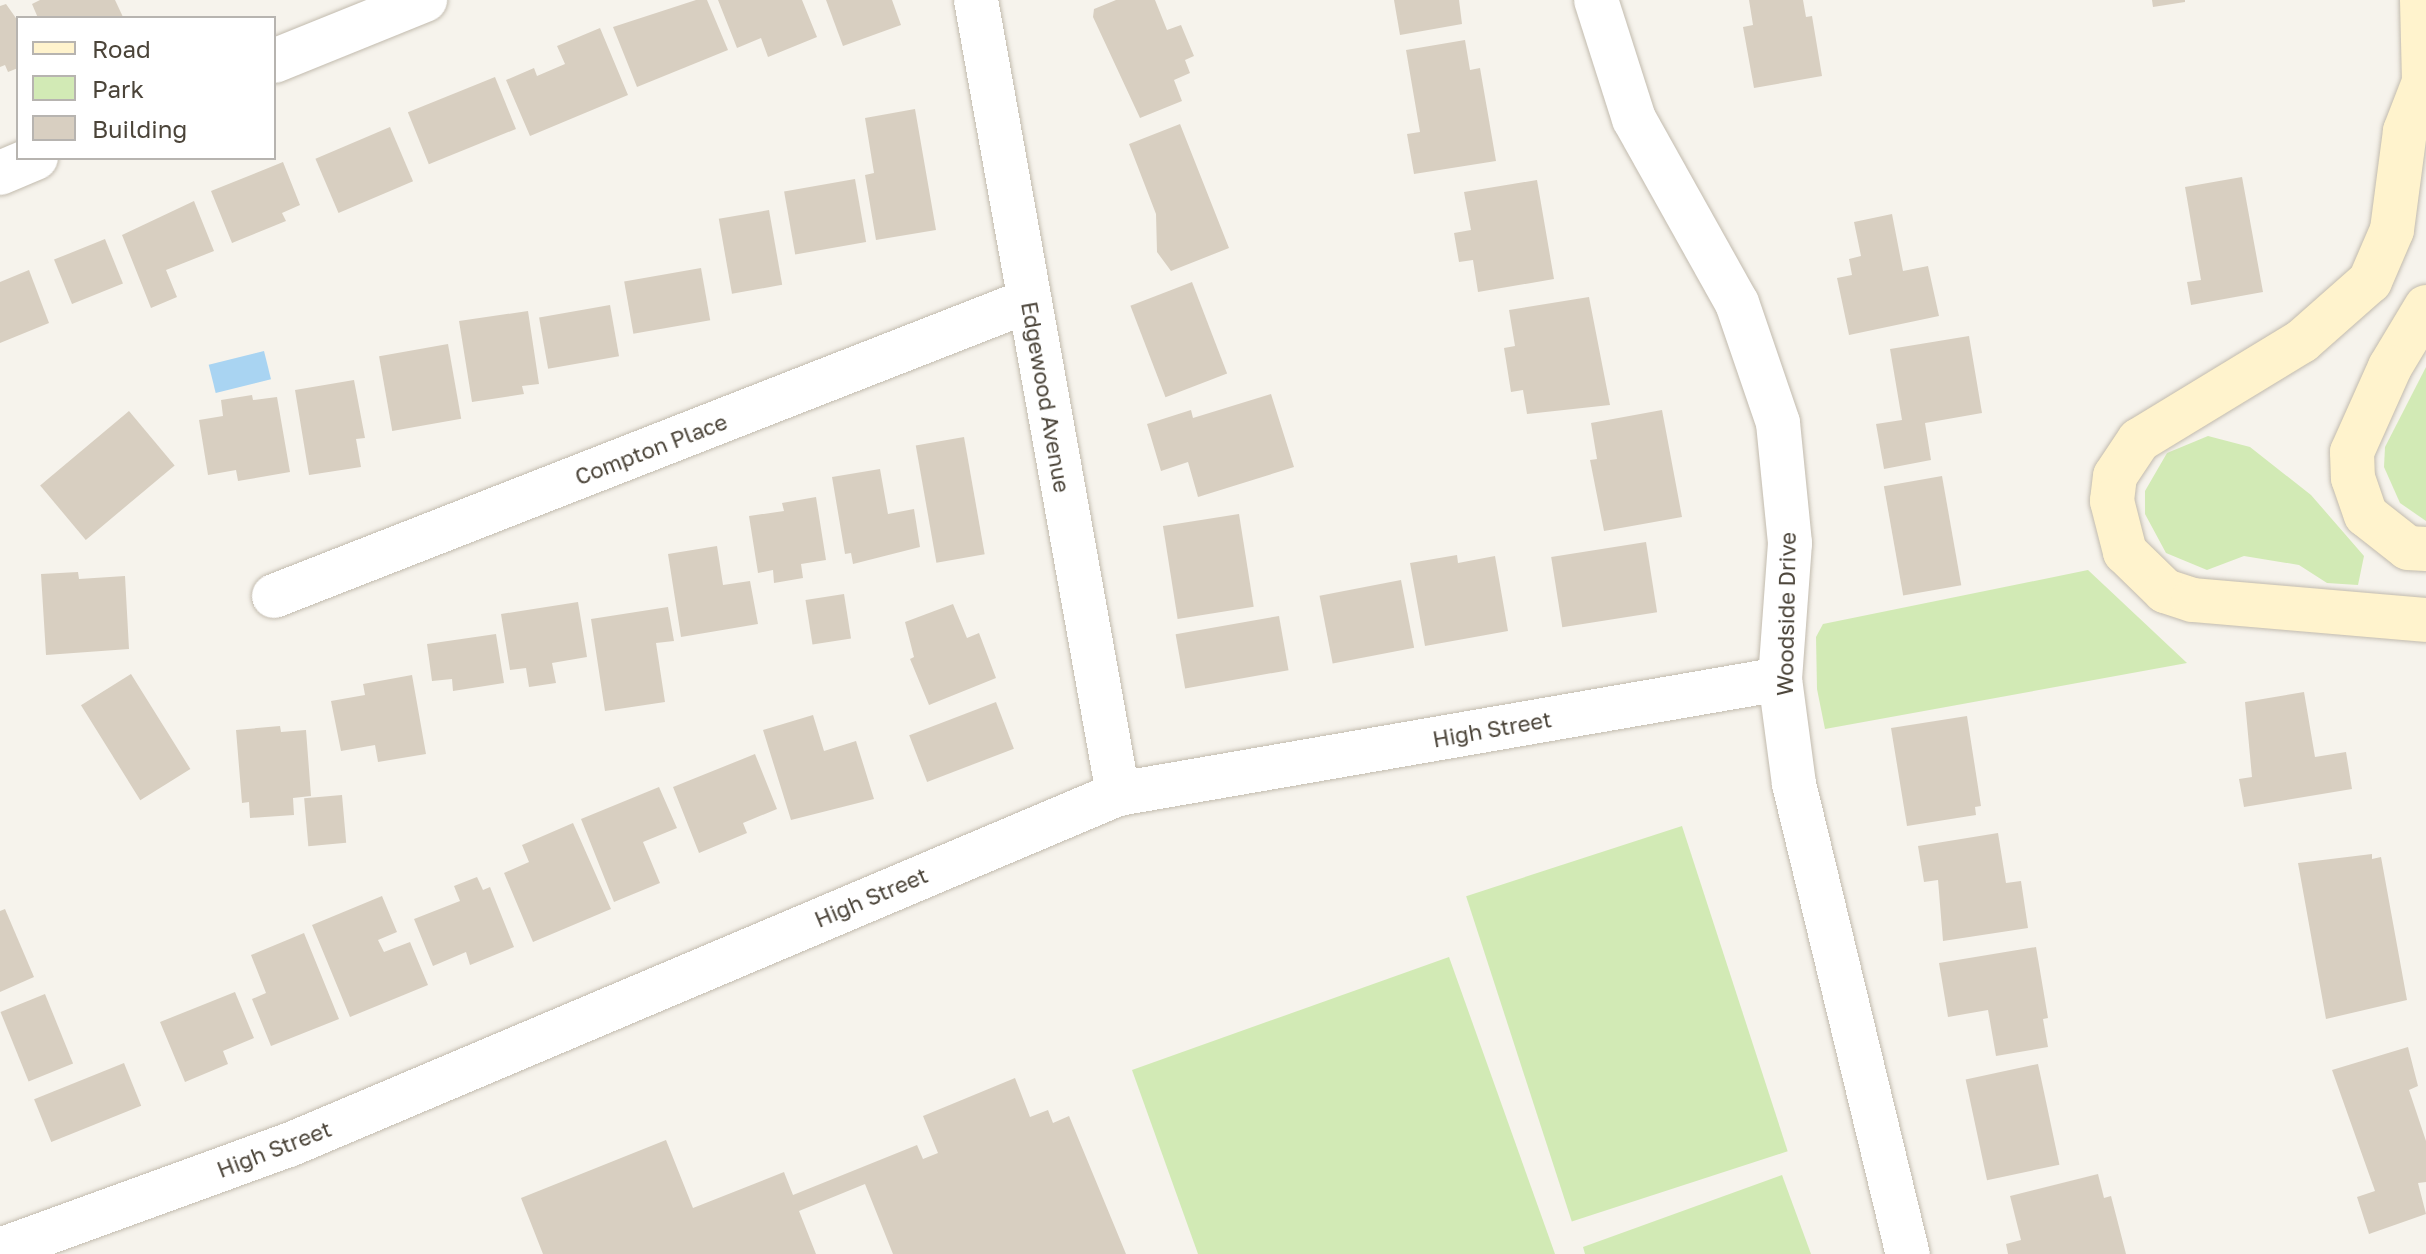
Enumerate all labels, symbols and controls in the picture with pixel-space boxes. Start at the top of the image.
legend [16,16,276,160]
text: Road [92,34,151,63]
text: Park [92,74,144,103]
text: Building [92,114,187,143]
street label: Edgewood Avenue [1016,299,1076,495]
street label: Compton Place [571,408,731,490]
street label: Woodside Drive [1771,532,1801,696]
street label: High Street [1430,706,1554,752]
street label: High Street [810,861,932,933]
street label: High Street [213,1115,335,1183]

